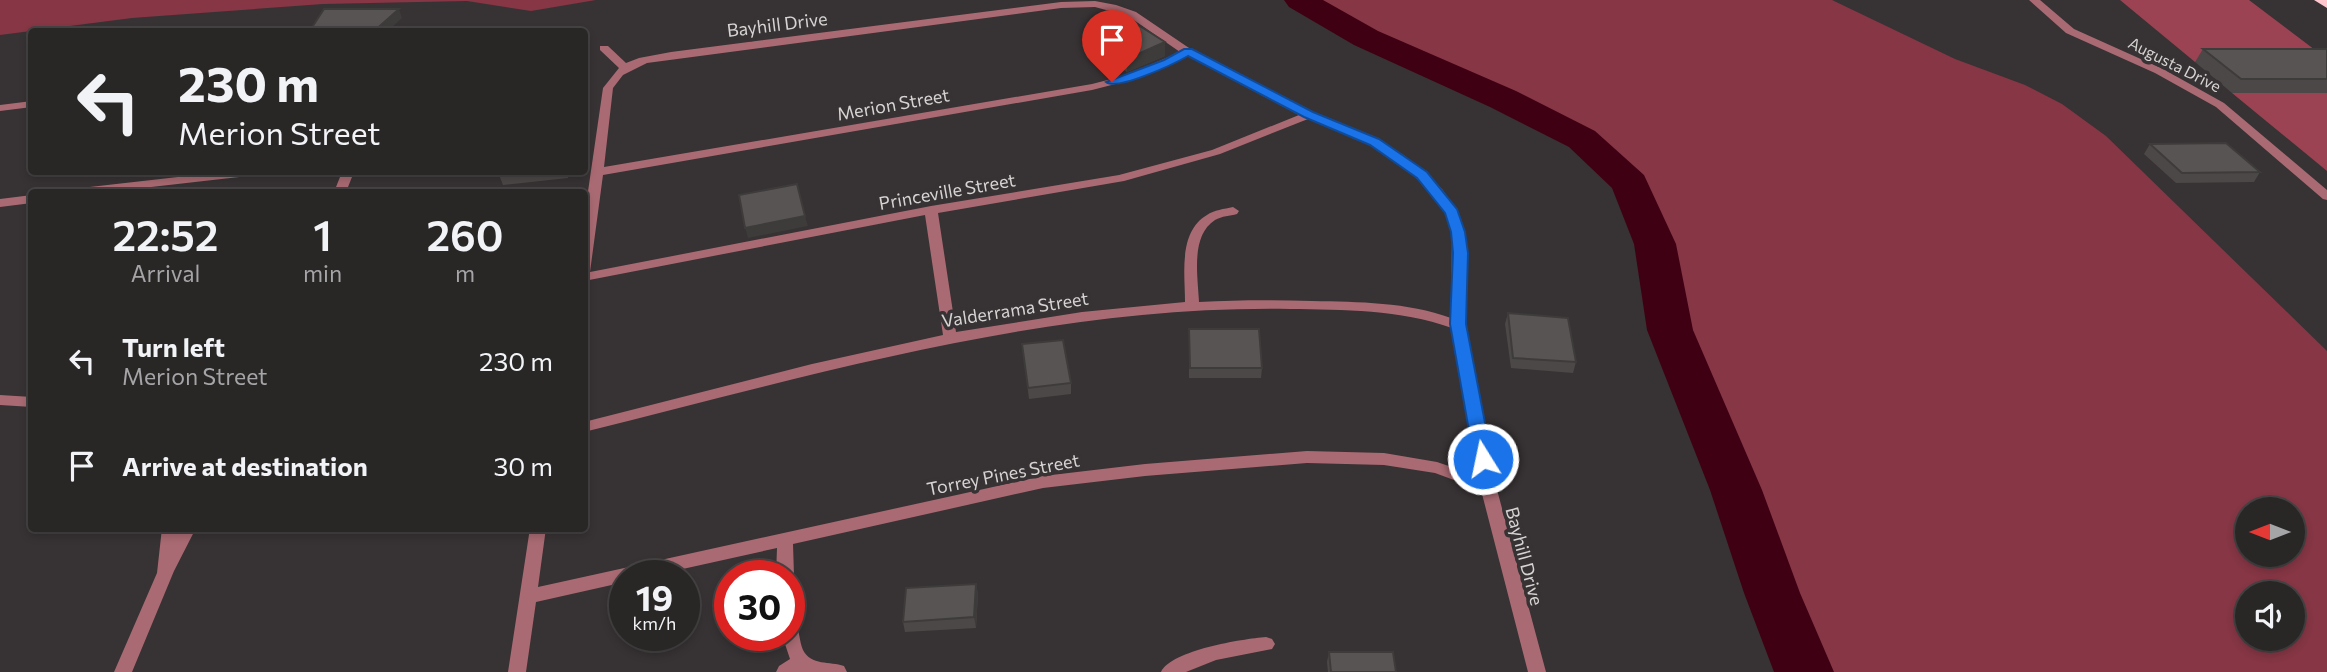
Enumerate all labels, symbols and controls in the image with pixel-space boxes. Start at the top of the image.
street label: Bayhill Drive [725,7,829,41]
pin [1082,10,1142,82]
icon: arrive [1093,21,1131,59]
street label: Augusta Drive [2126,33,2224,95]
text: 230 m [178,52,319,112]
icon: left [63,56,154,147]
street label: Merion Street [835,83,951,125]
text: Merion Street [178,112,380,152]
street label: Princeville Street [877,168,1017,214]
text: 22:52 [112,208,219,260]
text: 1 [313,208,332,260]
text: 260 [427,208,504,260]
text: Arrival [131,259,200,287]
text: min [303,259,342,287]
text: m [455,259,475,287]
street label: Valderrama Street [940,287,1090,331]
text: Turn left [122,331,225,362]
icon: left [63,342,101,380]
text: 230 m [479,345,553,376]
text: Merion Street [122,362,268,390]
position arrow [1446,422,1520,496]
icon: arrive [63,447,101,485]
street label: Torrey Pines Street [925,448,1081,500]
text: Arrive at destination [122,450,368,481]
text: 30 m [494,450,553,481]
north arrow [2235,497,2305,567]
map controls [2235,497,2305,651]
street label: Bayhill Drive [1501,504,1549,608]
speed limit sign: 30 [714,560,805,651]
text: 19 [636,575,673,618]
button: sound [2235,581,2305,651]
text: km/h [633,612,676,634]

